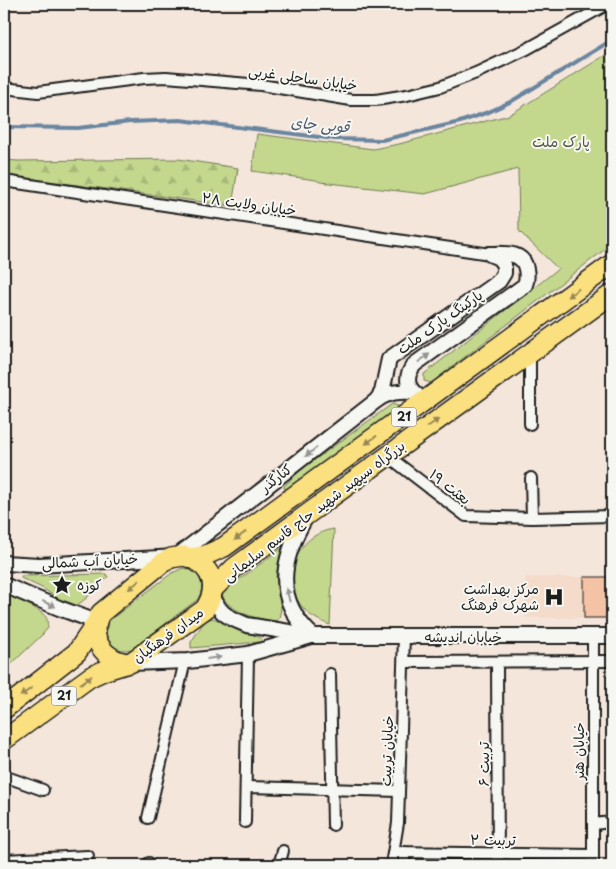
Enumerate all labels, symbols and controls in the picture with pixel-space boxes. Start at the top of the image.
street label: خیابان ساحلی غربی [247,59,359,96]
water label: قوبی چای [290,109,352,138]
park label: پارک ملت [532,131,590,152]
street label: خیابان ولایت ۲۸ [200,186,298,221]
street label: پارکینگ پارک ملت [393,284,487,359]
one-way arrow [567,287,580,298]
one-way arrow [417,353,431,363]
road number: 21 [392,408,416,427]
one-way arrow [427,418,440,428]
street label: بزرگراه سپهبد شهید حاج قاسم سلیمانی [218,435,410,587]
one-way arrow [365,435,378,446]
one-way arrow [304,446,317,457]
street label: کنارگذر [254,458,296,497]
street label: بعثت ۱۹ [425,464,475,509]
one-way arrow [233,531,247,541]
street label: خیابان آب شمالی [41,547,139,574]
place icon: کوزه [51,574,73,596]
place label: کوزه [77,574,102,595]
place label: مرکز بهداشت شهرک فرهنگ [461,578,539,615]
one-way arrow [128,580,141,591]
hospital icon: مرکز بهداشت شهرک فرهنگ [543,586,565,608]
one-way arrow [284,588,292,603]
one-way arrow [42,600,56,608]
street label: میدان فرهنگیان [128,602,208,668]
street label: خیابان اندیشه [424,626,502,647]
one-way arrow [206,654,222,662]
one-way arrow [79,675,93,685]
road number: 21 [52,686,76,706]
one-way arrow [20,687,33,698]
street label: خیابان تربیت [375,715,398,787]
street label: خیابان هنر [568,722,589,781]
street label: تربیت ۶ [473,741,494,786]
street label: تربیت ۲ [470,829,517,850]

